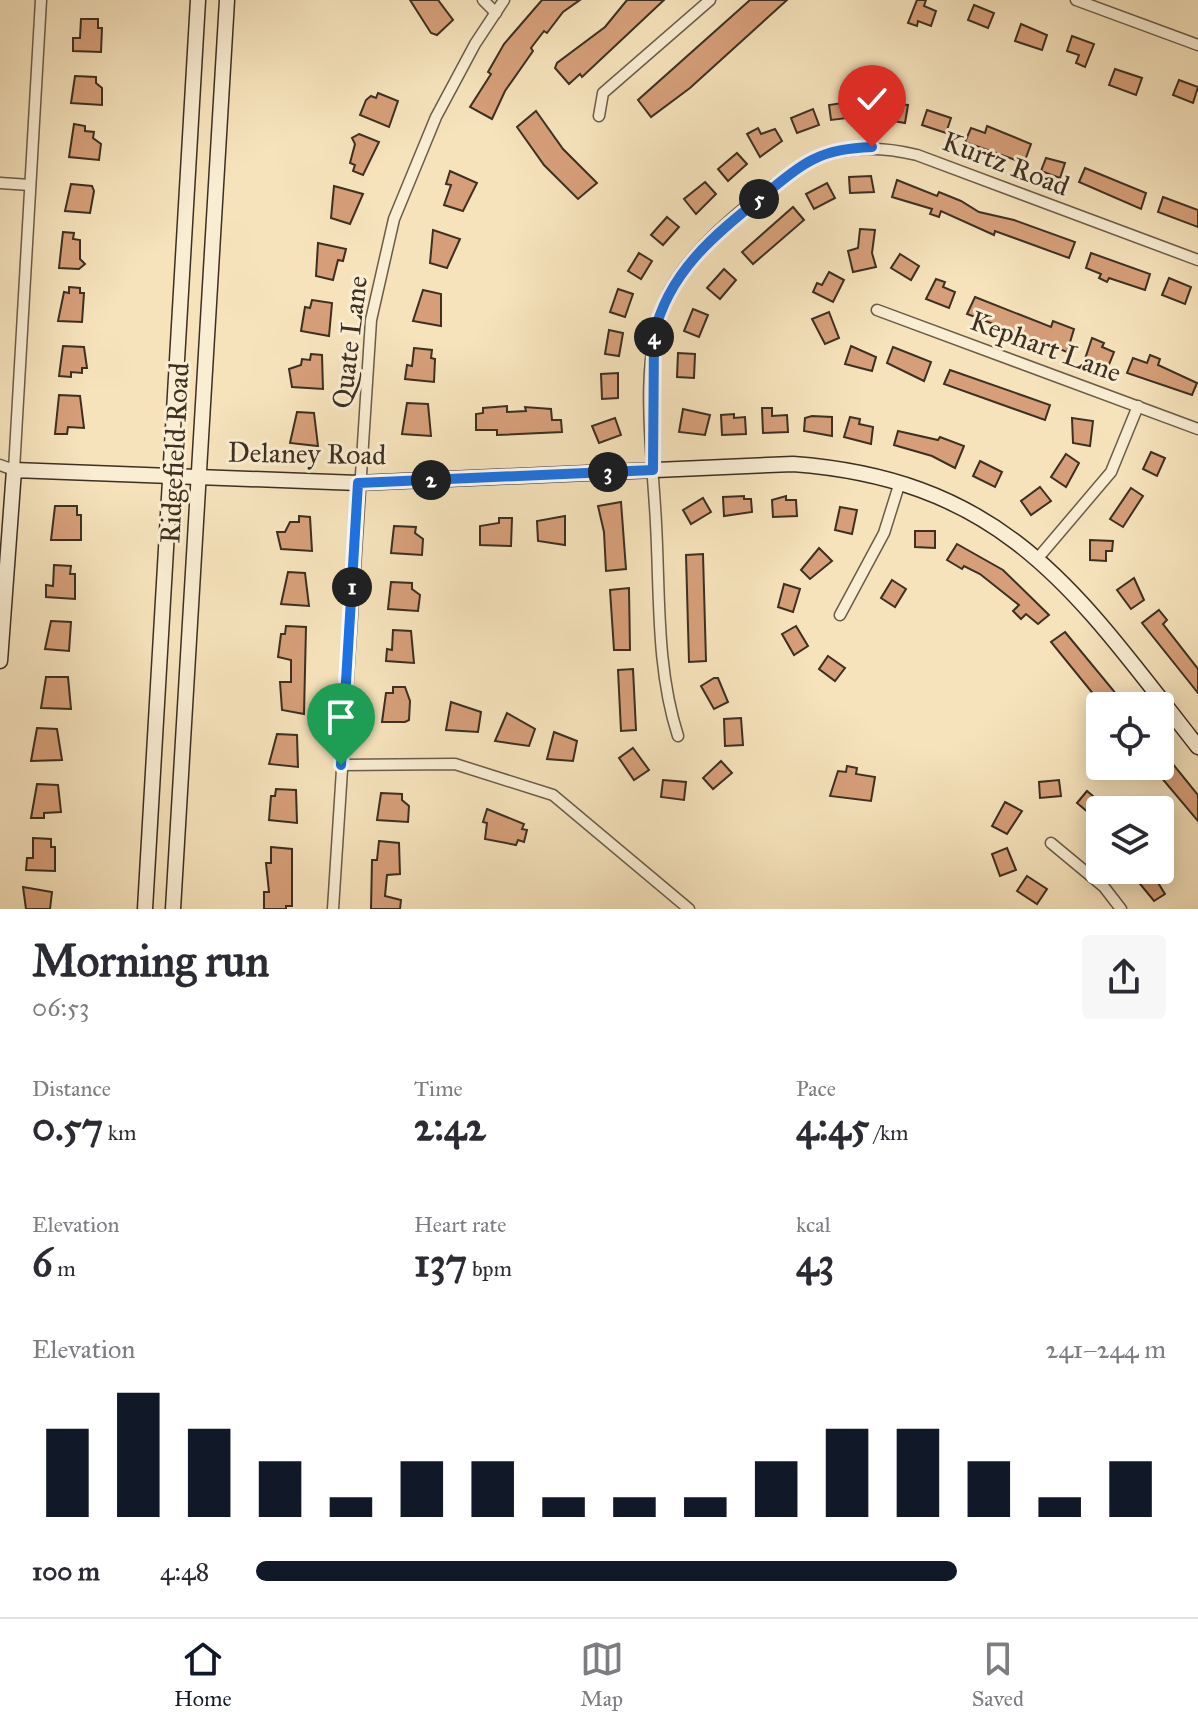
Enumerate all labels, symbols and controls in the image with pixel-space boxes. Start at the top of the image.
pin [838,65,906,147]
icon: check [850,77,894,121]
street label: Kurtz Road [937,123,1074,204]
pin: 5 [739,179,779,219]
text: 5 [754,185,764,212]
street label: Quate Lane [324,274,375,410]
street label: Kephart Lane [966,303,1126,390]
pin: 4 [634,317,674,357]
text: 4 [648,323,660,350]
street label: Ridgefield Road [152,362,197,544]
street label: Delaney Road [227,435,387,472]
pin: 3 [588,452,628,492]
text: 3 [604,458,612,485]
pin: 2 [411,460,451,500]
text: 2 [426,466,436,493]
pin: 1 [332,567,372,607]
text: 1 [348,573,356,600]
pin [307,683,375,765]
map controls [1086,692,1174,884]
button: locate [1086,692,1174,780]
icon: arrive [319,695,363,739]
button: layers [1086,796,1174,884]
text: Morning run [32,934,269,988]
button: share [1082,935,1166,1019]
text: 06:53 [32,991,90,1023]
text: Distance [32,1075,111,1102]
text: Time [414,1075,463,1102]
text: Pace [796,1075,836,1102]
text: 0.57 [32,1102,103,1151]
text: 2:42 [414,1102,486,1151]
text: 4:45 [796,1102,869,1151]
text: km [103,1119,136,1146]
text: /km [869,1119,909,1146]
text: Elevation [32,1211,119,1238]
text: Heart rate [414,1211,507,1238]
text: kcal [796,1211,831,1238]
text: 6 [32,1238,53,1287]
text: 137 [414,1238,467,1287]
text: 43 [796,1238,834,1287]
text: m [53,1255,76,1282]
text: bpm [467,1255,512,1282]
text: Elevation [32,1333,135,1365]
text: 241–244 m [1046,1333,1166,1365]
text: 100 m [32,1555,100,1587]
text: 4:48 [160,1555,209,1587]
tab: Home [174,1637,232,1712]
tab: Map [580,1637,624,1712]
tab: Saved [972,1637,1024,1712]

